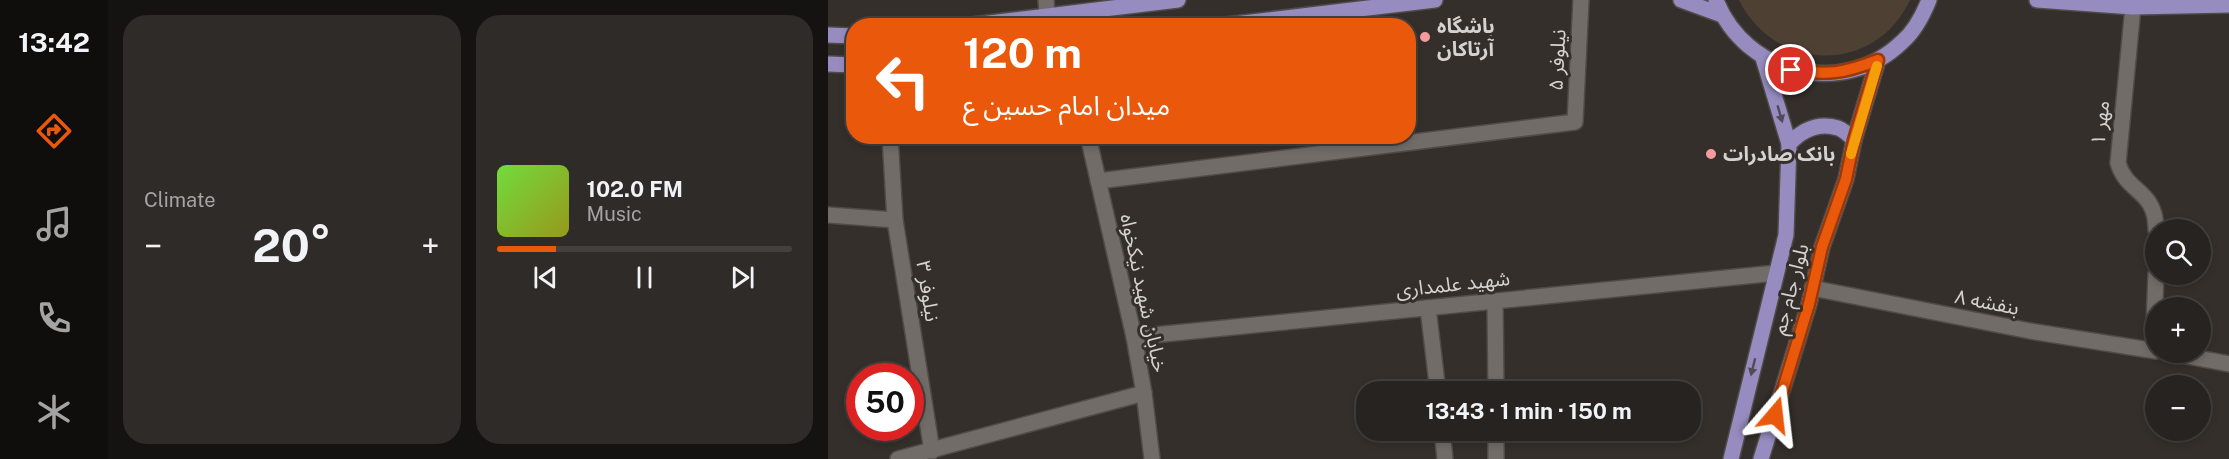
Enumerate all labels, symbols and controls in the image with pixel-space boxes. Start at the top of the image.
place label: باشگاه آرتاکان [1437,14,1495,61]
text: 13:42 [18,26,90,58]
text: 120 m [963,28,1082,77]
street label: نیلوفر ۵ [1543,29,1571,91]
marker: باشگاه آرتاکان [1418,30,1432,44]
icon: left [864,42,942,120]
pin [1765,44,1816,95]
icon: arrive [1774,53,1807,86]
text: میدان امام حسین ع [963,89,1170,121]
street label: مهر ۱ [2086,99,2114,147]
one-way arrow [1776,105,1785,123]
icon: directions [33,110,75,152]
place label: بانک صادرات [1723,142,1835,166]
marker: بانک صادرات [1704,147,1718,161]
text: 102.0 FM [587,176,683,202]
text: Climate [144,188,216,212]
text: Music [587,202,642,226]
icon: music [33,203,75,245]
street label: خیابان شهید نیکخواه [1115,211,1173,375]
text: 20° [252,219,331,272]
map controls [2145,219,2211,441]
button: search [2145,219,2211,285]
text: − [144,227,162,265]
text: + [421,227,439,265]
street label: بلوار جام جم [1766,241,1817,338]
street label: نیلوفر ۳ [911,259,945,323]
icon: previous [529,261,562,294]
icon: pause [628,261,661,294]
icon: next [726,261,759,294]
street label: شهید علمداری [1395,266,1511,302]
street label: بنفشه ۸ [1953,284,2021,320]
icon: phone [33,297,75,339]
button: + [2145,297,2211,363]
one-way arrow [1748,358,1758,376]
speed limit sign: 50 [846,363,924,441]
button: − [2145,375,2211,441]
position arrow [1743,383,1807,447]
icon: climate [33,391,75,433]
text: 13:43 · 1 min · 150 m [1425,398,1632,424]

